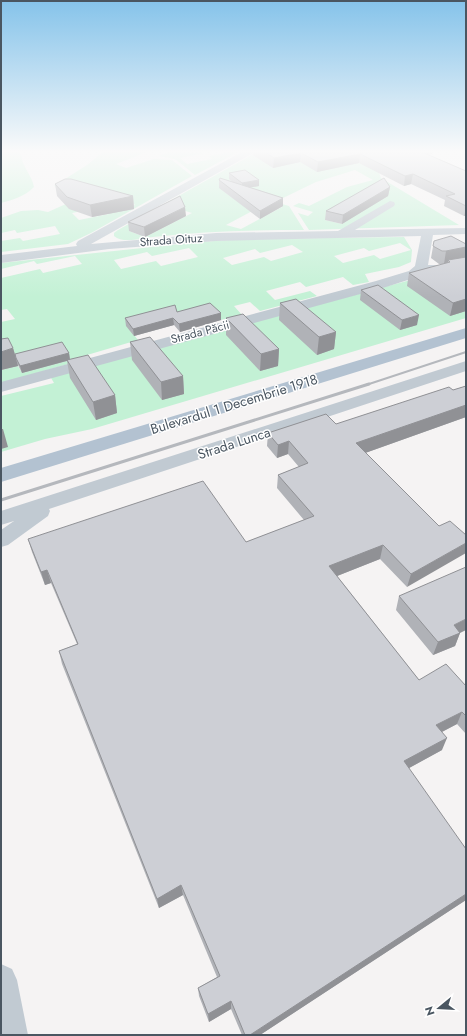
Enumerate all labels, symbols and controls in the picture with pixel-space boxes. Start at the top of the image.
street label: Strada Oituz [139,229,203,251]
street label: Strada Păcii [169,316,231,348]
street label: Bulevardul 1 Decembrie 1918 [148,369,320,439]
street label: Strada Lunca [195,422,273,464]
north arrow [419,988,459,1028]
text: N [421,1004,438,1018]

